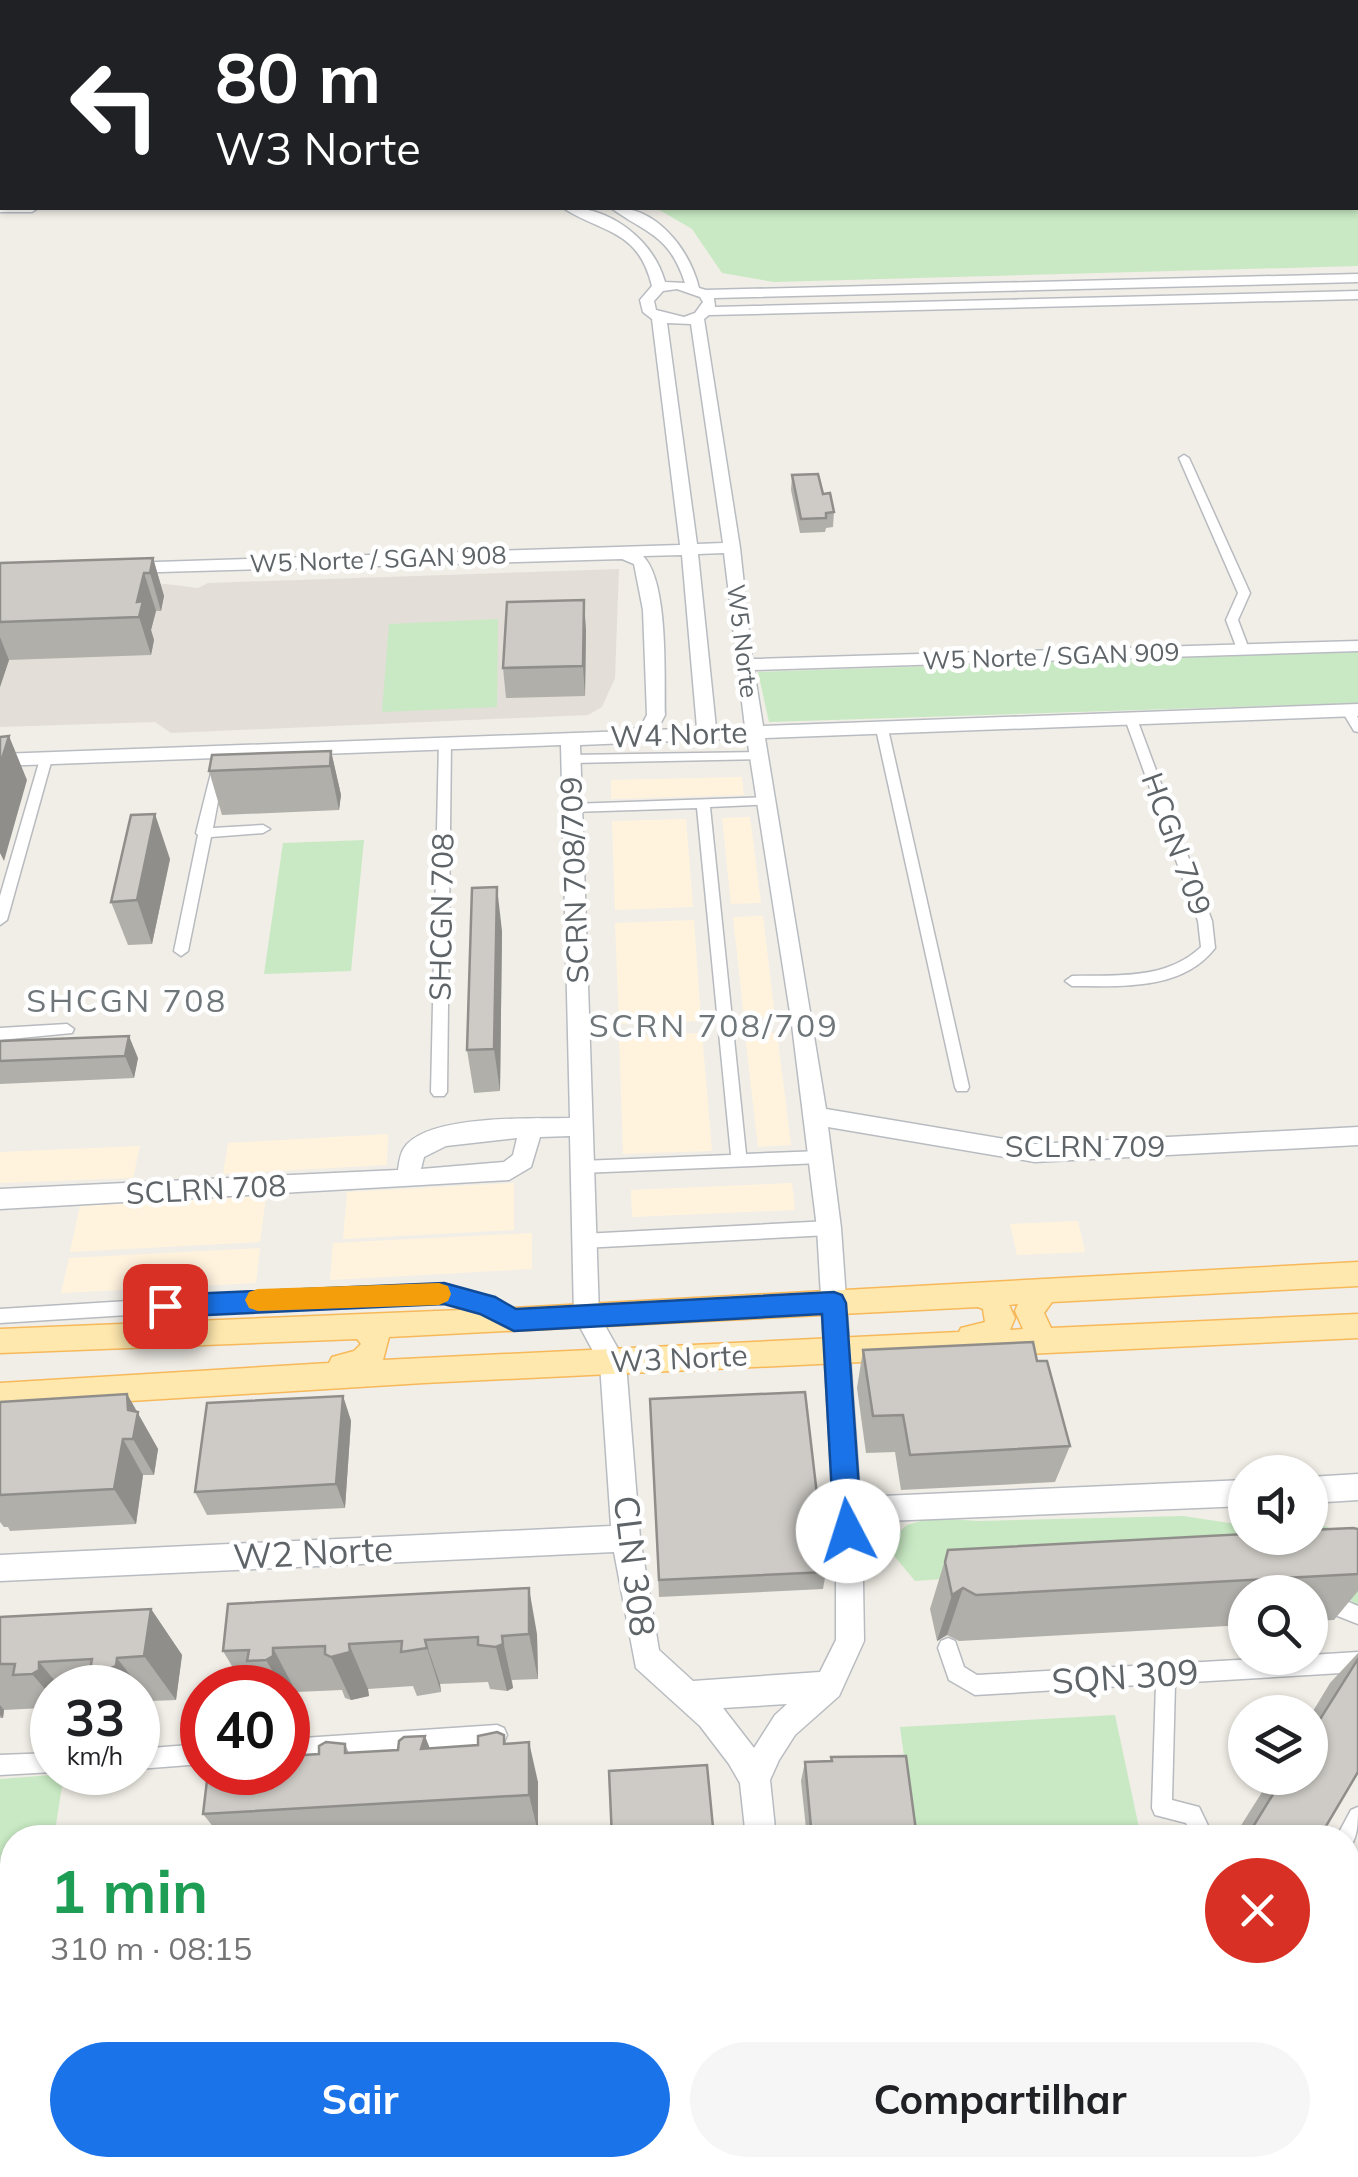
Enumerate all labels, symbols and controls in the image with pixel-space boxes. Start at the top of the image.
text: 80 m [215,33,381,121]
icon: left [50,40,180,170]
text: W3 Norte [215,120,421,176]
street label: W5 Norte / SGAN 908 [249,539,507,578]
street label: W5 Norte [721,582,766,700]
street label: W5 Norte / SGAN 909 [922,636,1180,675]
street label: W4 Norte [610,713,748,755]
street label: HCGN 709 [1134,767,1220,920]
street label: SCRN 708/709 [551,776,597,984]
street label: SHCGN 708 [421,833,461,1001]
district label: SHCGN 708 [26,980,228,1020]
district label: SCRN 708/709 [589,1005,839,1045]
street label: SCLRN 709 [1005,1127,1165,1165]
street label: SCLRN 708 [125,1166,287,1212]
pin [123,1264,208,1349]
icon: arrive [138,1279,193,1334]
street label: W3 Norte [610,1335,748,1381]
map controls [1228,1455,1328,1795]
button: sound [1228,1455,1328,1555]
position arrow [796,1479,900,1583]
street label: CLN 308 [605,1493,665,1639]
street label: W2 Norte [232,1526,394,1578]
button: search [1228,1575,1328,1675]
street label: SQN 309 [1050,1649,1200,1703]
speed limit sign: 40 [180,1665,310,1795]
text: 33 [65,1686,125,1749]
button: layers [1228,1695,1328,1795]
text: km/h [67,1740,123,1771]
text: 1 min [50,1853,208,1928]
button: close [1205,1858,1310,1963]
text: 310 m · 08:15 [50,1928,252,1968]
button: Sair [50,2042,670,2157]
button: Compartilhar [690,2042,1310,2157]

